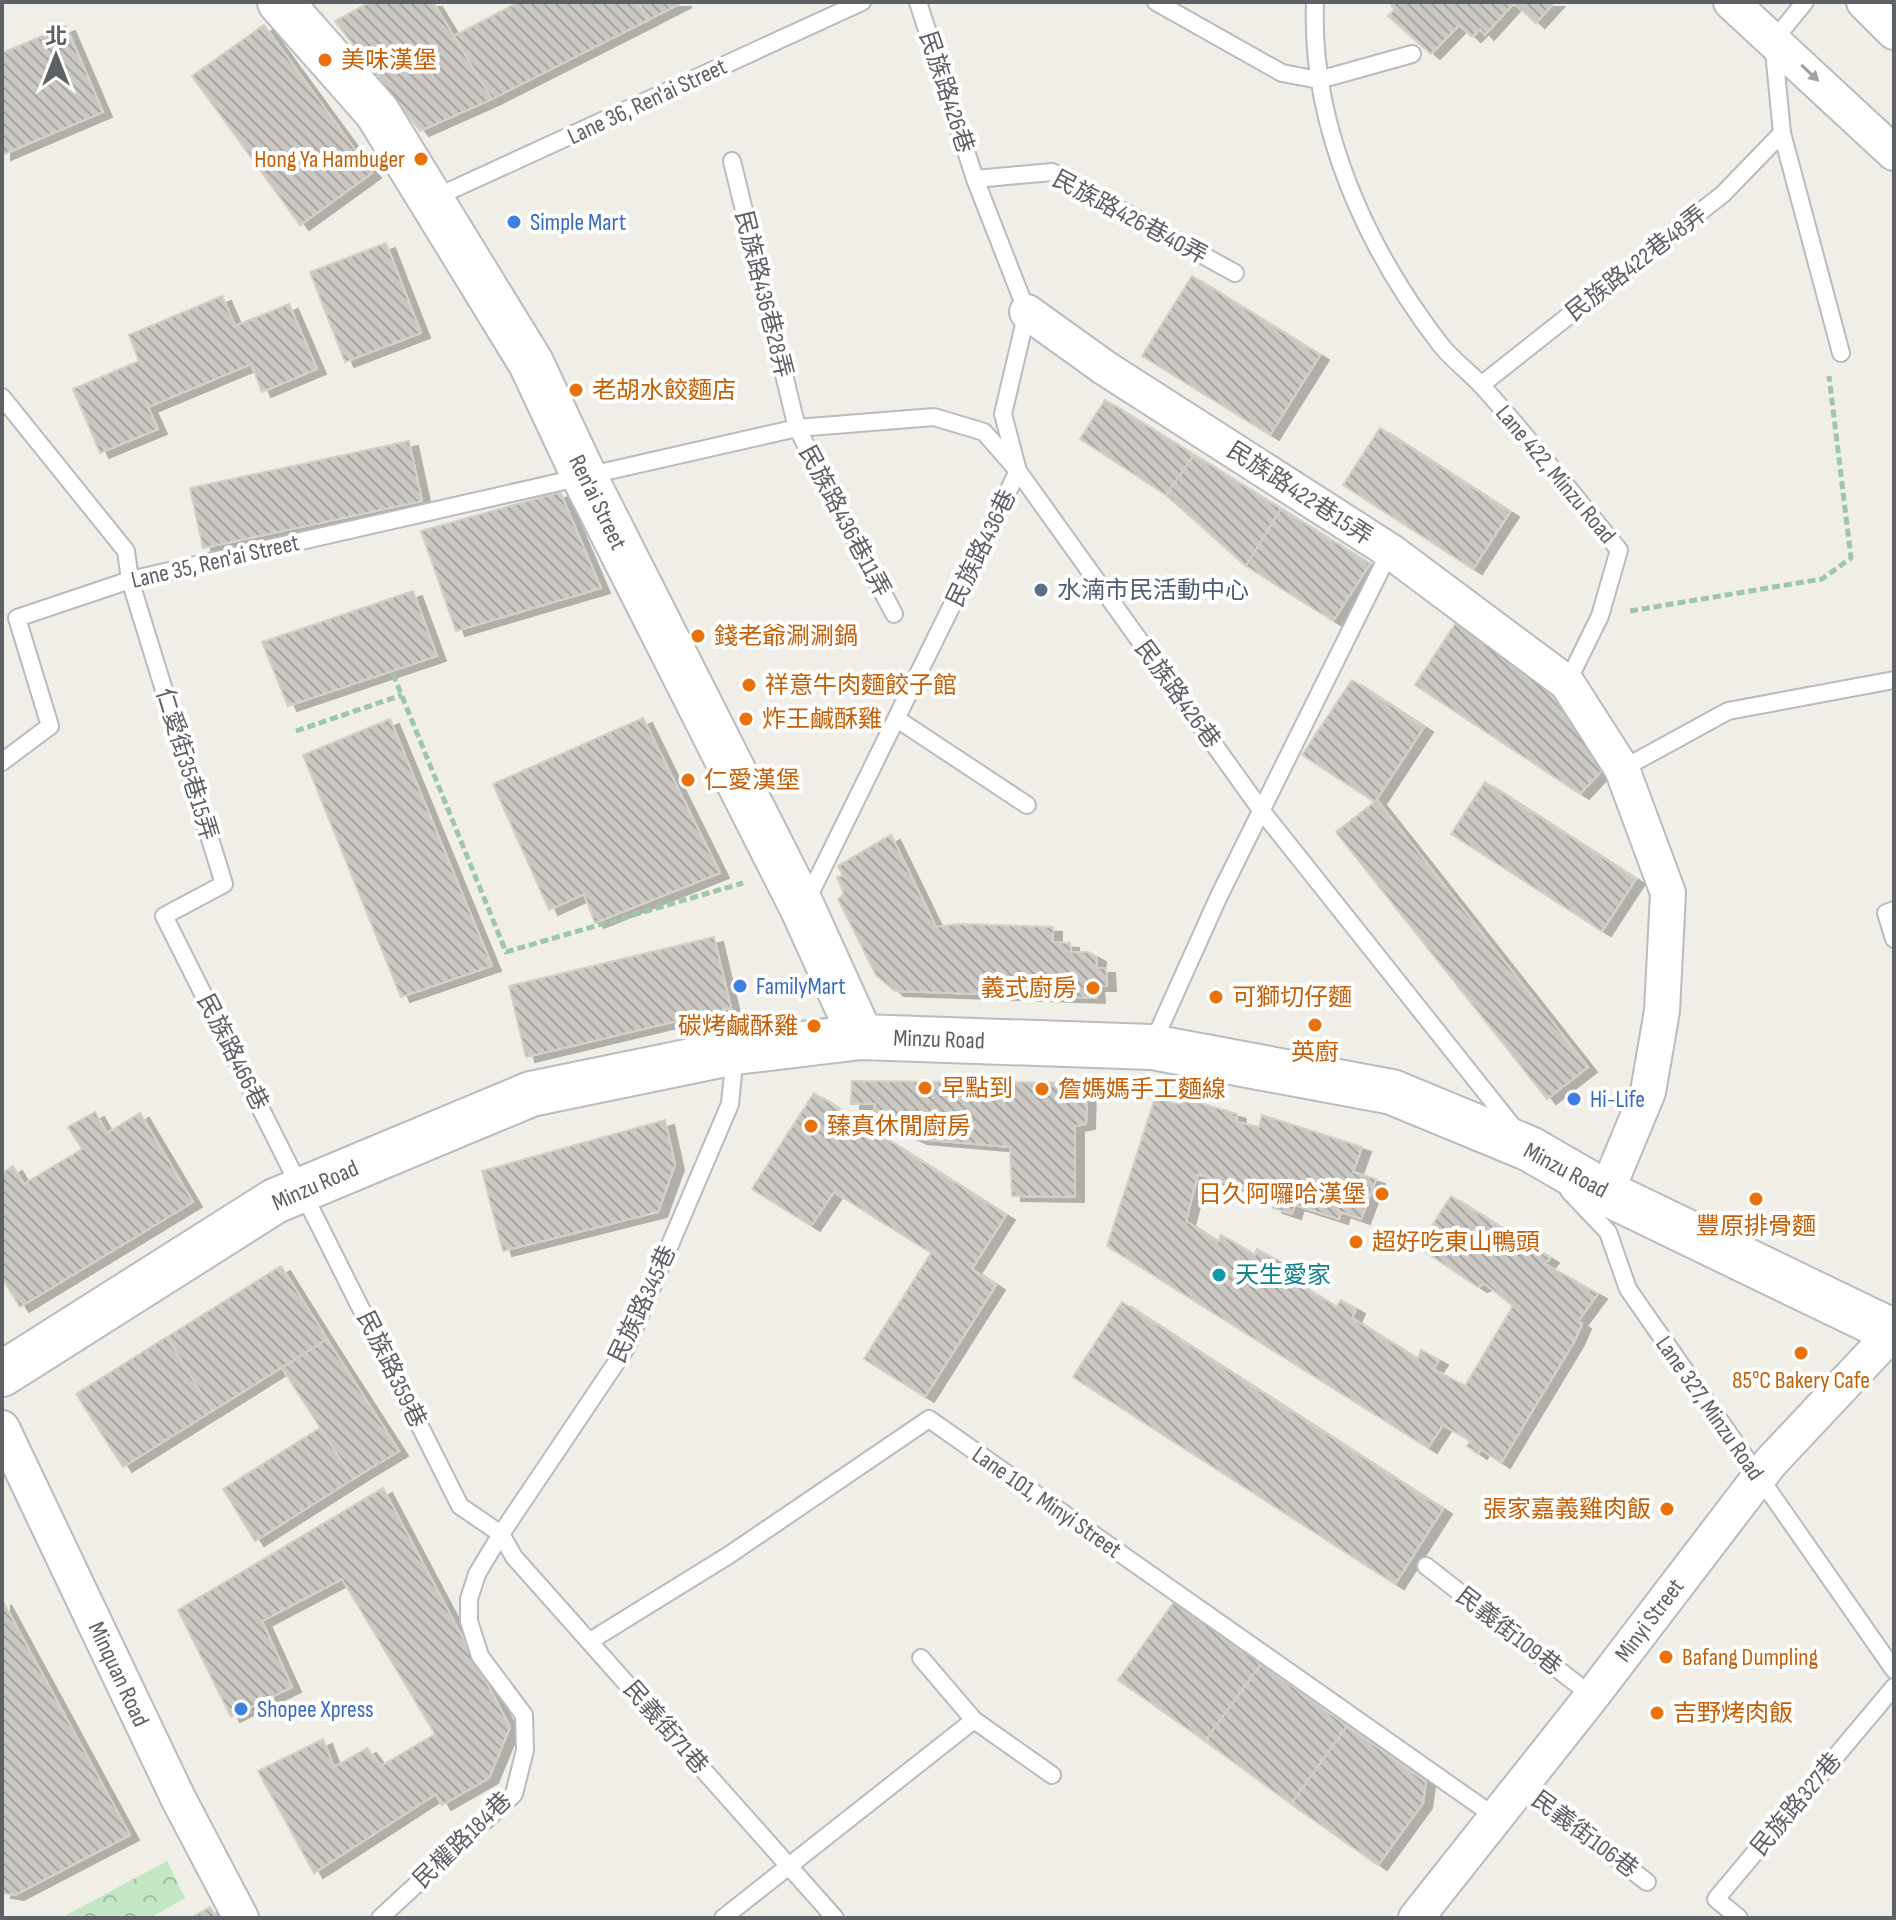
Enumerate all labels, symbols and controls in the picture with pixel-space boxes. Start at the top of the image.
north arrow [16,16,96,96]
text: 北 [45,24,67,51]
street label: 民族路426巷 [913,27,980,157]
place label: 美味漢堡 [341,46,437,75]
marker: 美味漢堡 [316,51,334,69]
street label: Lane 36, Ren'ai Street [563,52,731,151]
one-way arrow [1800,64,1819,82]
place label: Hong Ya Hambuger [254,145,405,174]
marker: Hong Ya Hambuger [412,150,430,168]
street label: 民族路426巷40弄 [1047,164,1212,270]
street label: 民族路422巷48弄 [1560,199,1712,327]
place label: Simple Mart [530,208,626,237]
street label: 民族路436巷28弄 [729,208,798,381]
marker: Simple Mart [505,213,523,231]
place label: 老胡水餃麵店 [592,376,736,405]
marker: 老胡水餃麵店 [567,381,585,399]
street label: Lane 422, Minzu Road [1489,399,1622,549]
street label: 民族路422巷15弄 [1221,436,1378,551]
street label: 民族路436巷11弄 [792,440,897,602]
street label: Ren'ai Street [562,450,633,554]
street label: 民族路436巷 [941,485,1022,612]
street label: Lane 35, Ren'ai Street [128,528,302,595]
place label: 水湳市民活動中心 [1057,576,1249,605]
marker: 水湳市民活動中心 [1032,581,1050,599]
place label: 錢老爺涮涮鍋 [714,622,858,651]
marker: 錢老爺涮涮鍋 [689,627,707,645]
street label: 民族路426巷 [1129,635,1227,754]
place label: 祥意牛肉麵餃子館 [765,671,957,700]
marker: 祥意牛肉麵餃子館 [740,676,758,694]
street label: 仁愛街35巷15弄 [150,684,223,844]
place label: 炸王鹹酥雞 [762,705,882,734]
marker: 炸王鹹酥雞 [737,710,755,728]
place label: 仁愛漢堡 [704,766,800,795]
marker: 仁愛漢堡 [679,771,697,789]
place label: FamilyMart [756,972,846,1001]
place label: 義式廚房 [981,974,1077,1003]
marker: FamilyMart [731,977,749,995]
marker: 義式廚房 [1084,979,1102,997]
place label: 可獅切仔麵 [1232,983,1352,1012]
marker: 可獅切仔麵 [1207,988,1225,1006]
street label: 民族路466巷 [191,989,274,1115]
place label: 碳烤鹹酥雞 [678,1012,798,1041]
marker: 英廚 [1306,1016,1324,1034]
marker: 碳烤鹹酥雞 [805,1017,823,1035]
street label: Minzu Road [893,1023,985,1056]
place label: 英廚 [1291,1038,1339,1067]
place label: 早點到 [941,1074,1013,1103]
place label: 詹媽媽手工麵線 [1058,1075,1226,1104]
marker: 早點到 [916,1079,934,1097]
marker: 詹媽媽手工麵線 [1033,1080,1051,1098]
place label: Hi-Life [1590,1085,1645,1114]
marker: Hi-Life [1565,1090,1583,1108]
place label: 臻真休閒廚房 [827,1112,971,1141]
marker: 臻真休閒廚房 [802,1117,820,1135]
street label: Minzu Road [1519,1136,1613,1205]
street label: Minzu Road [268,1154,363,1217]
place label: 日久阿囉哈漢堡 [1198,1180,1366,1209]
marker: 日久阿囉哈漢堡 [1373,1185,1391,1203]
marker: 豐原排骨麵 [1747,1190,1765,1208]
place label: 豐原排骨麵 [1696,1212,1816,1241]
place label: 超好吃東山鴨頭 [1372,1228,1540,1257]
marker: 超好吃東山鴨頭 [1347,1233,1365,1251]
street label: 民族路345巷 [603,1241,682,1367]
place label: 天生愛家 [1235,1261,1331,1290]
marker: 天生愛家 [1210,1266,1228,1284]
street label: 民族路359巷 [351,1306,432,1432]
street label: Lane 327, Minzu Road [1649,1331,1770,1486]
marker: 85°C Bakery Cafe [1792,1344,1810,1362]
place label: 85°C Bakery Cafe [1732,1366,1870,1395]
street label: Lane 101, Minyi Street [967,1440,1127,1565]
place label: 張家嘉義雞肉飯 [1483,1495,1651,1524]
marker: 張家嘉義雞肉飯 [1658,1500,1676,1518]
street label: Minyi Street [1609,1573,1690,1668]
street label: 民義街109巷 [1450,1581,1567,1682]
street label: Minquan Road [82,1617,155,1731]
place label: Bafang Dumpling [1682,1643,1818,1672]
marker: Bafang Dumpling [1657,1648,1675,1666]
street label: 民義街71巷 [617,1675,714,1780]
place label: Shopee Xpress [257,1695,374,1724]
place label: 吉野烤肉飯 [1673,1699,1793,1728]
marker: Shopee Xpress [232,1700,250,1718]
marker: 吉野烤肉飯 [1648,1704,1666,1722]
street label: 民族路327巷 [1745,1747,1848,1862]
street label: 民義街106巷 [1526,1785,1644,1884]
street label: 民權路184巷 [407,1786,518,1894]

